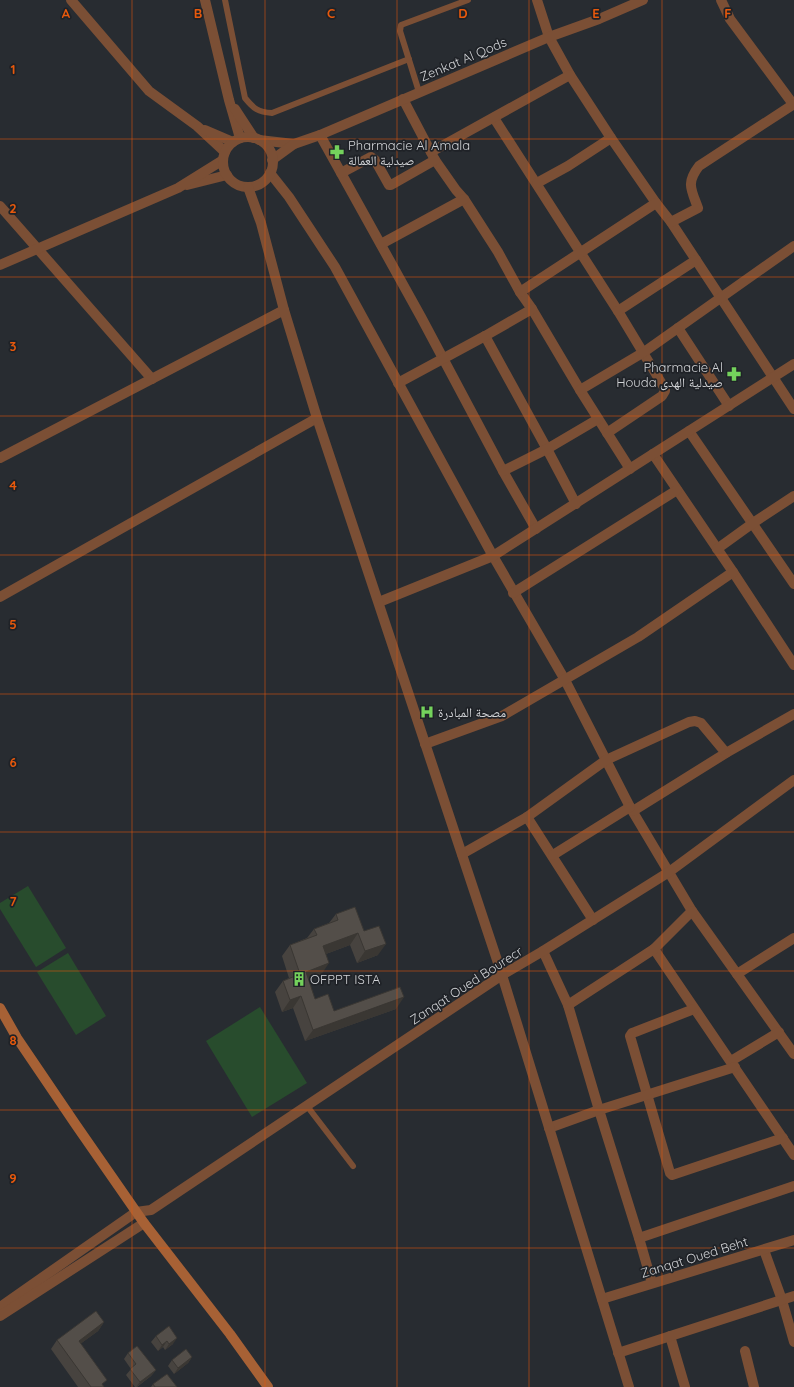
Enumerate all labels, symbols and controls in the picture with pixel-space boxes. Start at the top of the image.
text: A [62,5,71,21]
text: B [194,5,202,21]
text: C [327,5,335,21]
text: D [458,5,468,21]
text: E [592,5,600,21]
text: F [724,5,732,21]
street label: Zenkat Al Qods [417,33,509,85]
text: 1 [10,61,16,77]
place label: Pharmacie Al Amala صيدلية العمالة [348,137,470,168]
pharmacy icon: Pharmacie Al Amala صيدلية العمالة [329,144,345,160]
text: 2 [9,200,17,216]
text: 3 [10,338,17,354]
place label: Pharmacie Al Houda صيدلية الهدى [616,359,723,391]
pharmacy icon: Pharmacie Al Houda صيدلية الهدى [726,366,742,382]
text: 4 [9,477,17,493]
text: 5 [9,616,17,632]
hospital icon: مصحة المبادرة [419,704,435,720]
place label: مصحة المبادرة [438,704,506,721]
text: 6 [9,754,17,770]
text: 7 [9,893,17,909]
street label: Zanqat Oued Bourecr [407,943,525,1027]
building icon: OFPPT ISTA [291,971,307,987]
place label: OFPPT ISTA [310,971,381,987]
text: 8 [9,1032,17,1048]
text: 9 [9,1170,17,1186]
street label: Zanqat Oued Beht [638,1233,750,1281]

